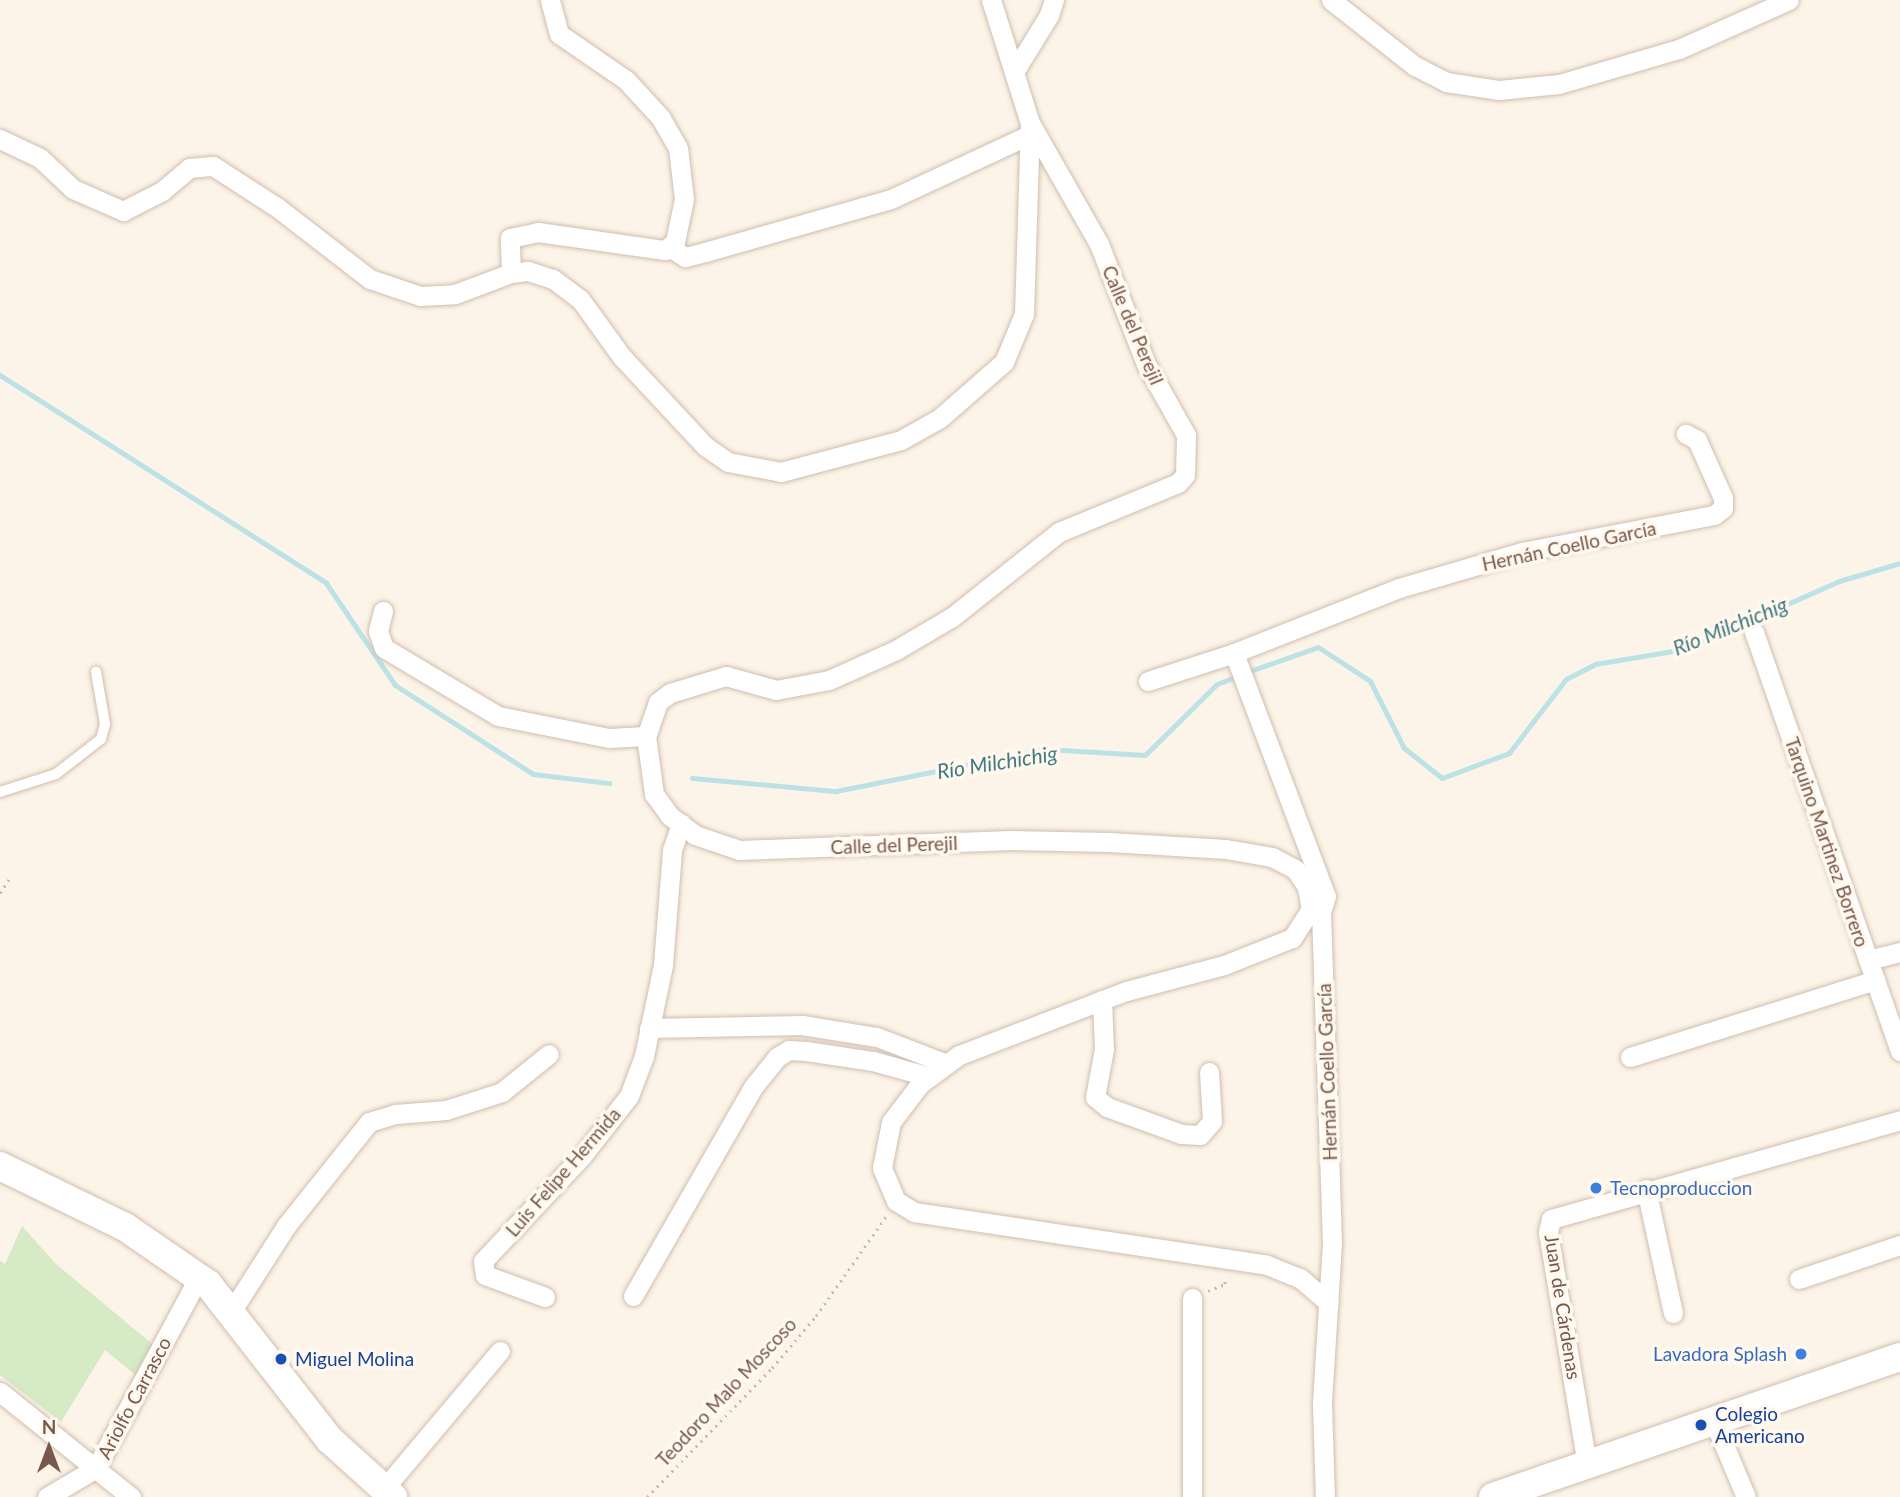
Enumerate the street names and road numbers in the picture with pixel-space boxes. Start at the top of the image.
street label: Calle del Perejil [1098,262,1168,388]
street label: Hernán Coello García [1480,516,1658,576]
street label: Tarquino Martinez Borrero [1780,734,1874,950]
street label: Calle del Perejil [830,831,958,859]
street label: Hernán Coello García [1313,983,1341,1161]
street label: Luis Felipe Hermida [501,1103,625,1241]
street label: Juan de Cárdenas [1540,1233,1586,1381]
street label: Teodoro Malo Moscoso [651,1313,801,1471]
street label: Ariolfo Carrasco [92,1333,176,1463]

